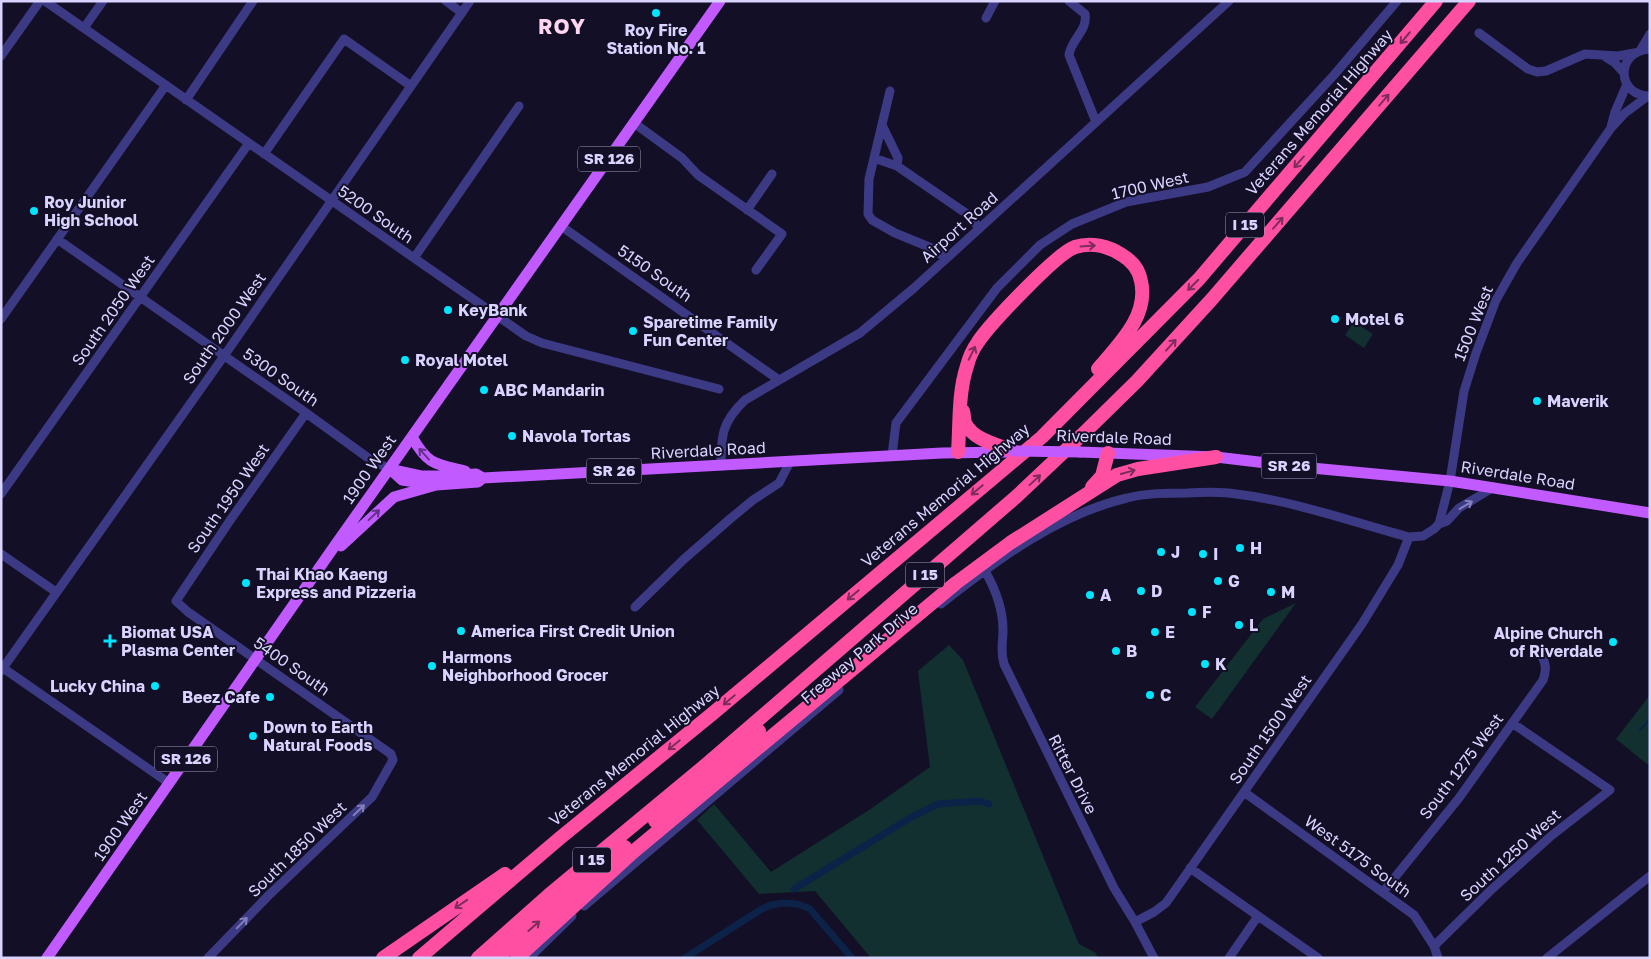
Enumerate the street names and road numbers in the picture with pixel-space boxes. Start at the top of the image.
street label: Veterans Memorial Highway [1241,25,1397,199]
road number: SR 126 [578,146,640,172]
street label: 1700 West [1109,166,1191,204]
street label: 5200 South [334,181,418,247]
street label: Airport Road [916,187,1002,267]
road number: I 15 [1226,212,1264,238]
street label: 5150 South [614,240,696,306]
street label: South 2050 West [67,251,159,369]
street label: South 2000 West [178,268,270,388]
street label: 1500 West [1449,282,1497,364]
street label: 5300 South [239,343,323,411]
street label: Veterans Memorial Highway [857,419,1033,571]
street label: Riverdale Road [1056,425,1172,449]
street label: 1900 West [338,430,400,508]
street label: Riverdale Road [650,437,766,463]
street label: South 1950 West [183,439,273,557]
road number: SR 26 [1262,454,1316,478]
street label: Riverdale Road [1459,456,1577,494]
road number: SR 26 [586,458,642,484]
road number: I 15 [906,562,944,588]
street label: Freeway Park Drive [796,598,922,708]
street label: 5400 South [250,632,334,700]
street label: South 1500 West [1225,670,1315,788]
street label: Veterans Memorial Highway [545,680,723,830]
street label: South 1275 West [1415,709,1507,823]
street label: Ritter Drive [1044,731,1102,817]
road number: SR 126 [155,746,217,772]
street label: 1900 West [89,787,151,865]
street label: South 1850 West [244,797,350,901]
street label: South 1250 West [1455,804,1565,906]
street label: West 5175 South [1301,810,1415,902]
road number: I 15 [573,848,611,872]

